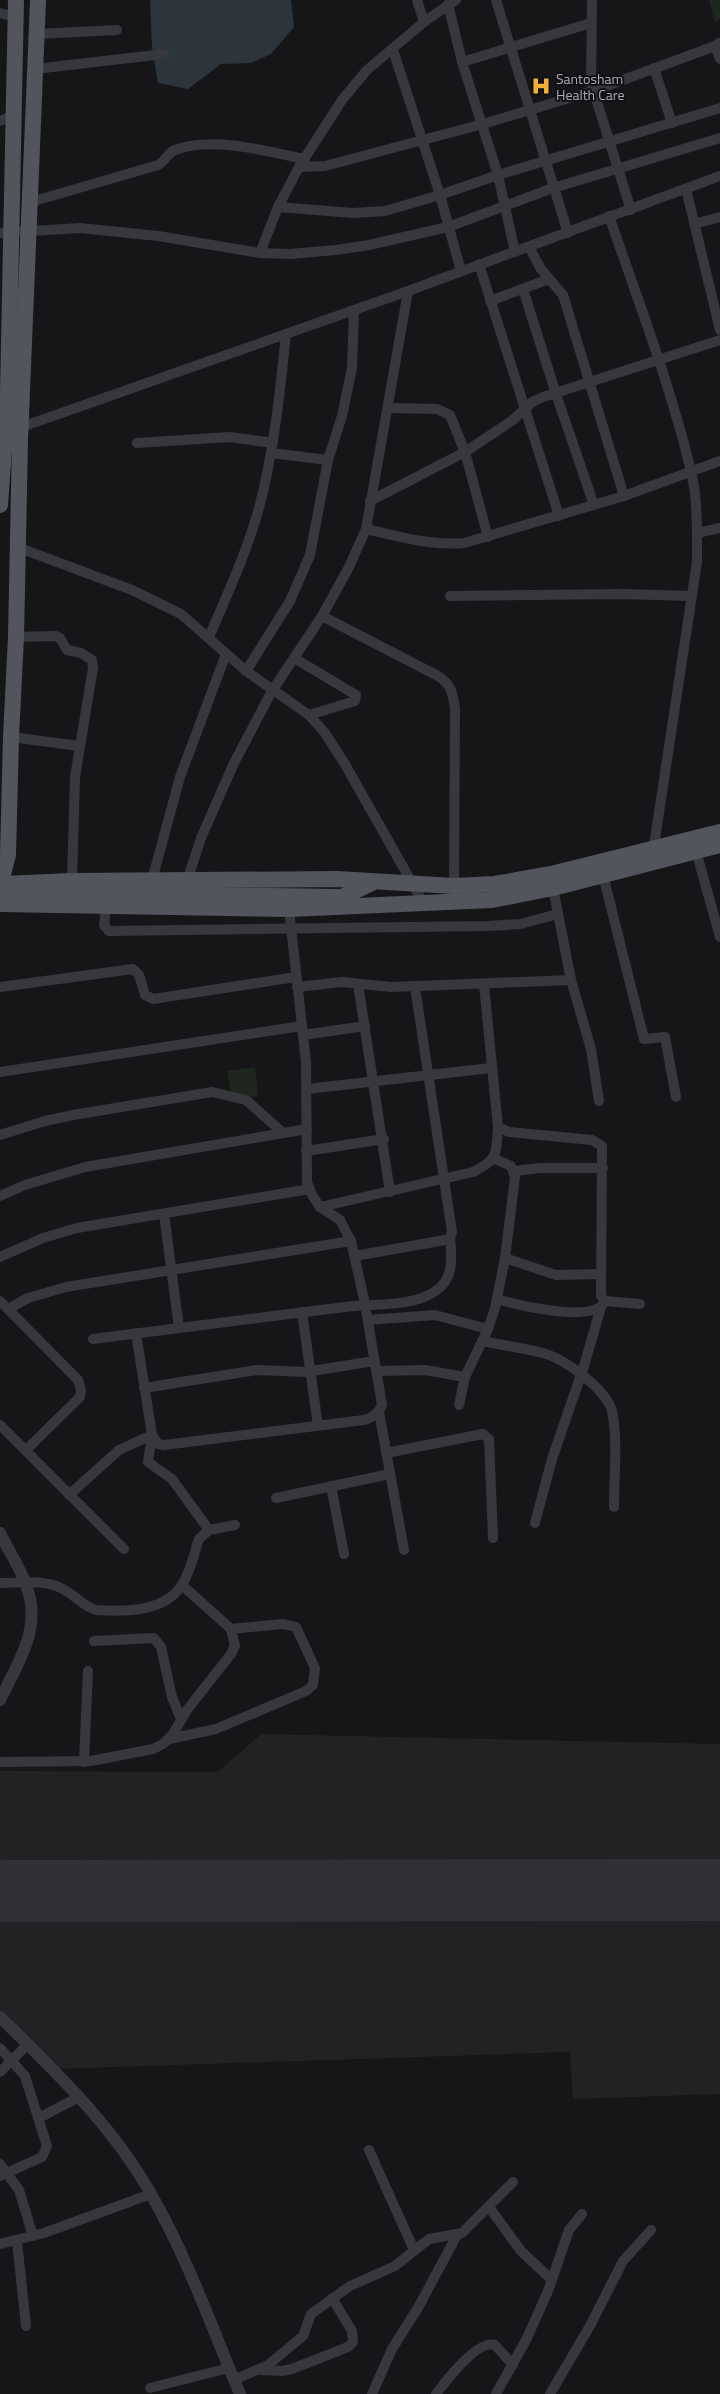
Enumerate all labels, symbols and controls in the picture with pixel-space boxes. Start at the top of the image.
place label: Santosham Health Care [556,68,625,105]
hospital icon: Santosham Health Care [530,75,552,97]

